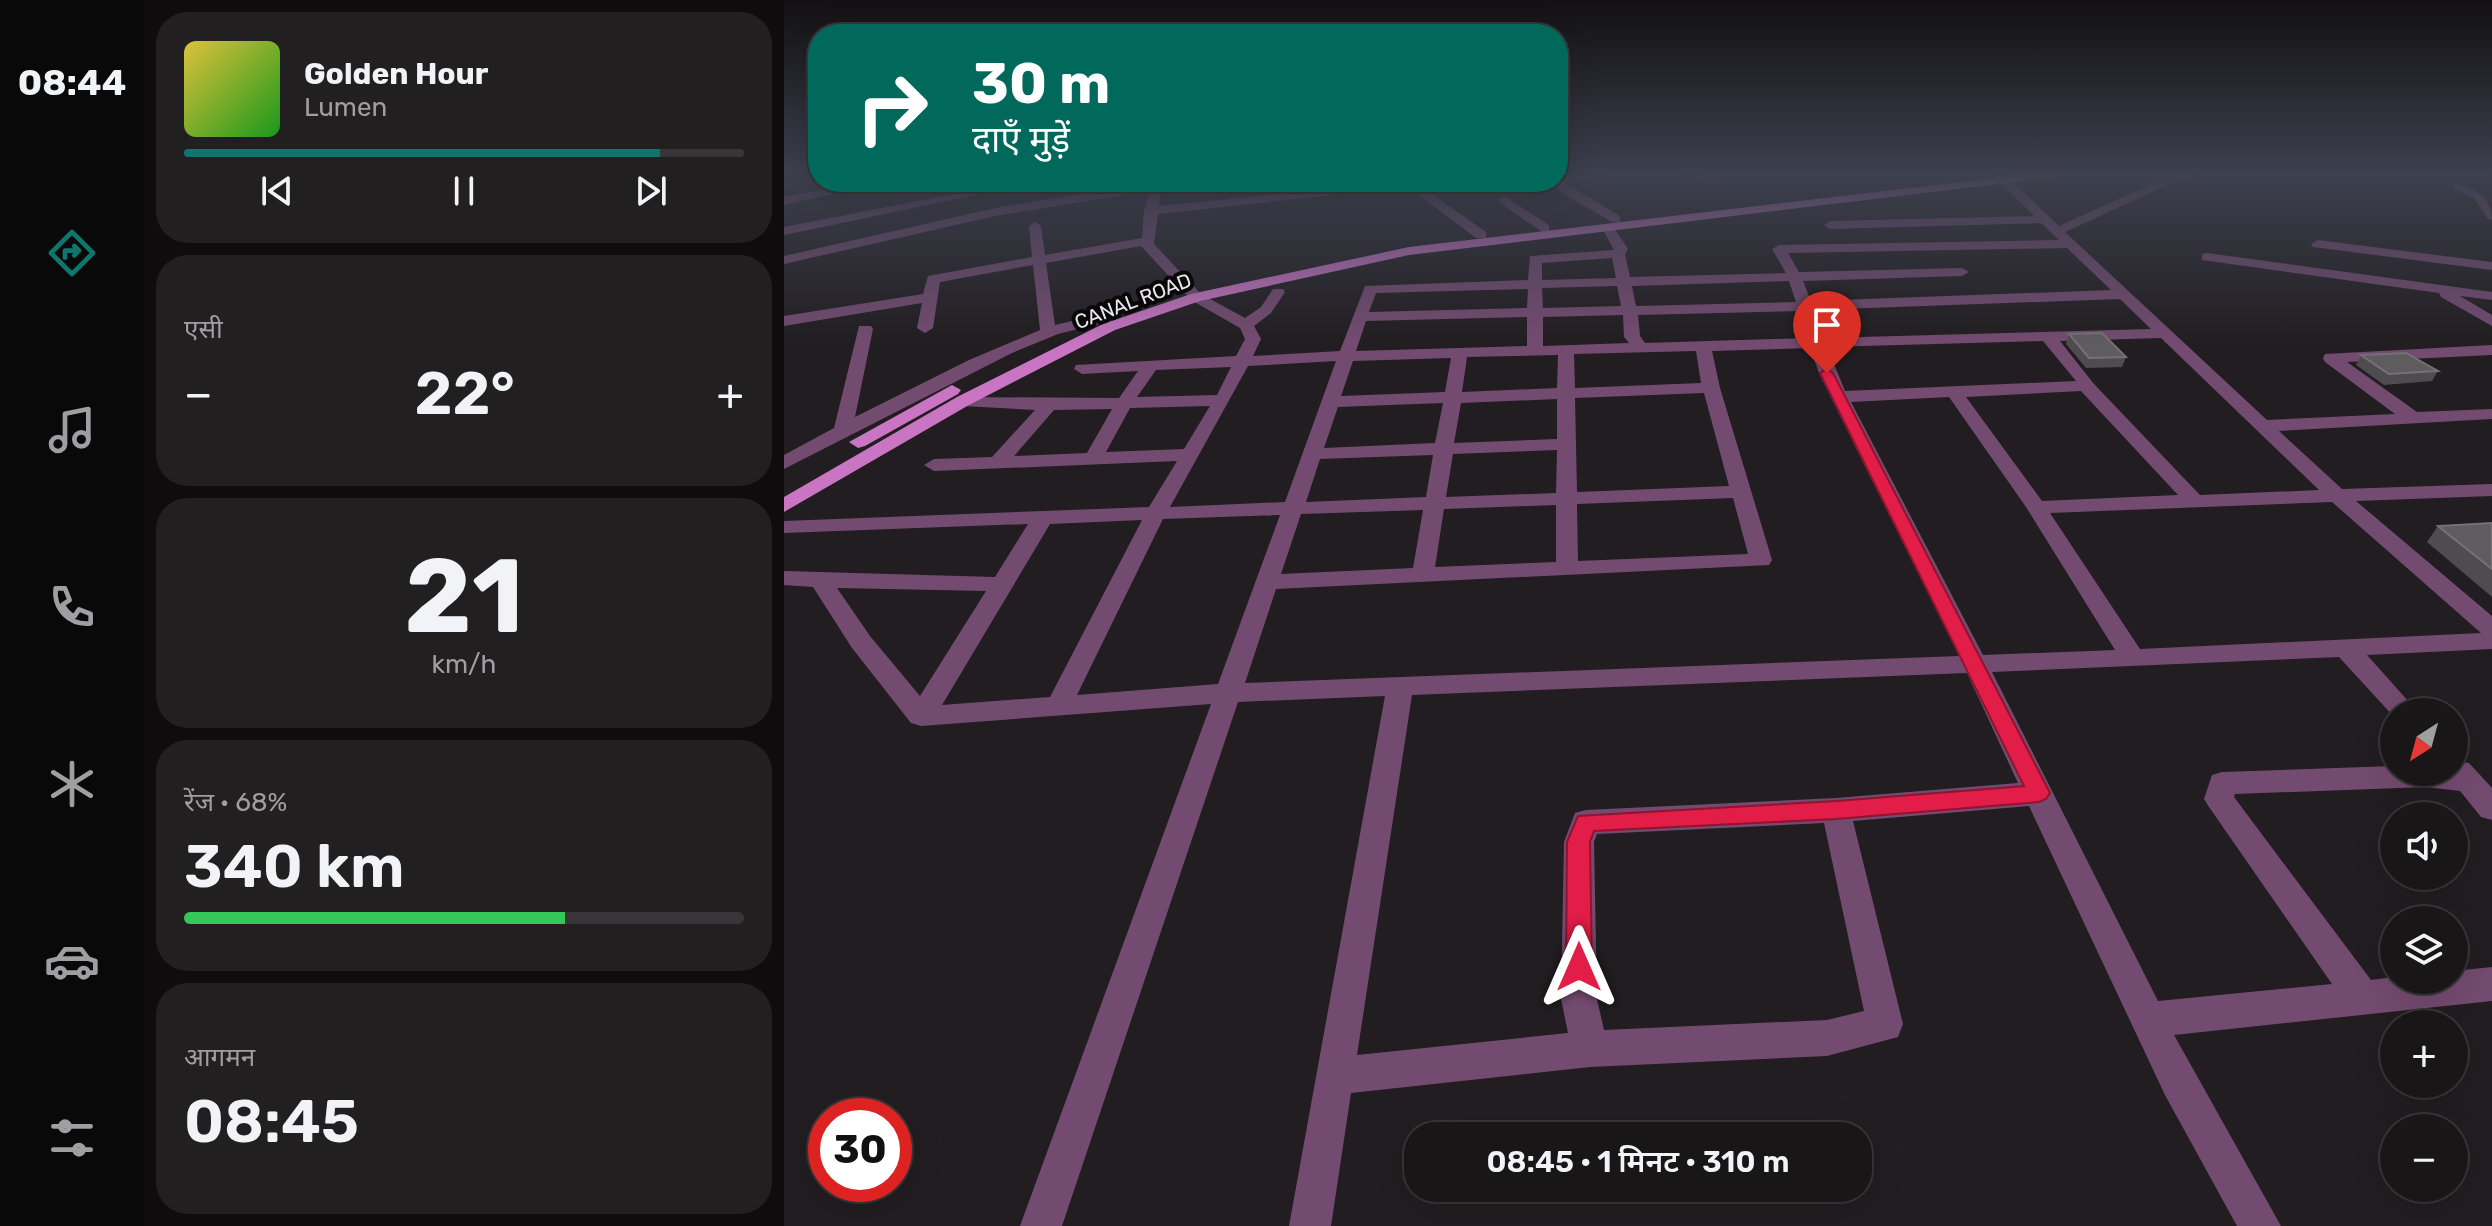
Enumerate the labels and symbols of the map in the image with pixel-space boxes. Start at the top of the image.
street label: CANAL ROAD [1071,268,1195,334]
pin [1793,291,1861,373]
north arrow [2380,698,2468,786]
position arrow [1537,925,1621,1009]
speed limit sign: 30 [808,1098,912,1202]

